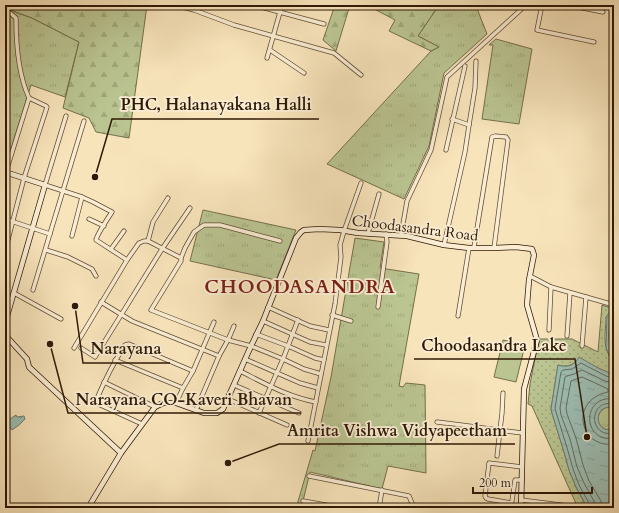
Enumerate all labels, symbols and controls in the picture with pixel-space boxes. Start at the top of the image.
callout: PHC, Halanayakana Halli [112,91,319,119]
text: PHC, Halanayakana Halli [120,94,312,116]
street label: Choodasandra Road [351,210,479,246]
district label: CHOODASANDRA [204,274,396,300]
callout: Choodasandra Lake [414,331,575,359]
callout: Narayana [83,335,170,363]
text: Choodasandra Lake [421,335,567,357]
text: Narayana [91,338,162,360]
callout: Narayana CO-Kaveri Bhavan [68,385,301,413]
text: Narayana CO-Kaveri Bhavan [76,389,293,411]
callout: Amrita Vishwa Vidyapeetham [279,416,515,444]
text: Amrita Vishwa Vidyapeetham [287,420,507,442]
scale bar [473,469,592,495]
text: 200 m [479,475,512,491]

